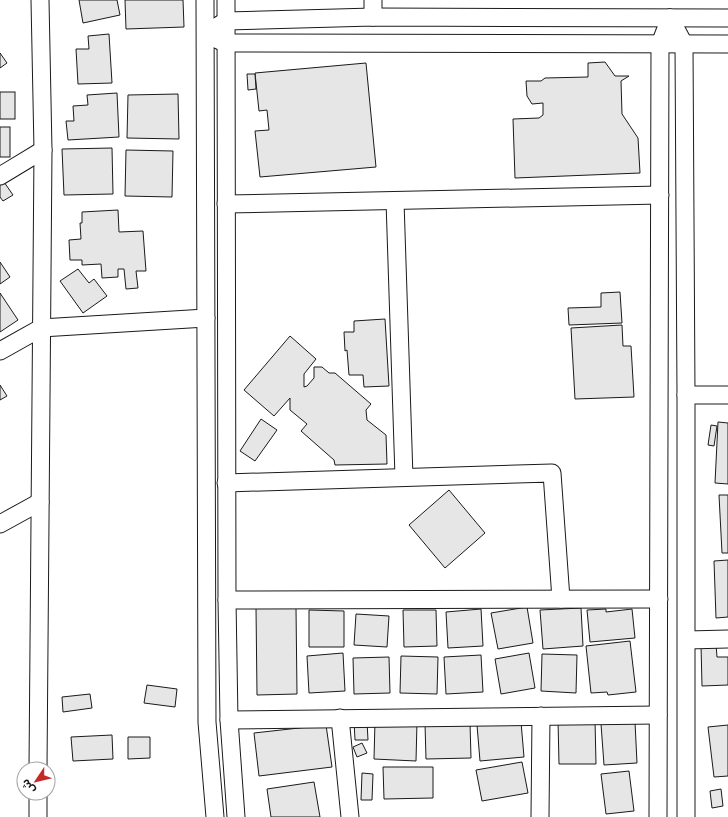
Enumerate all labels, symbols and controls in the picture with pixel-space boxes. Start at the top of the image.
north arrow [16,761,56,801]
text: ش [19,777,38,796]

